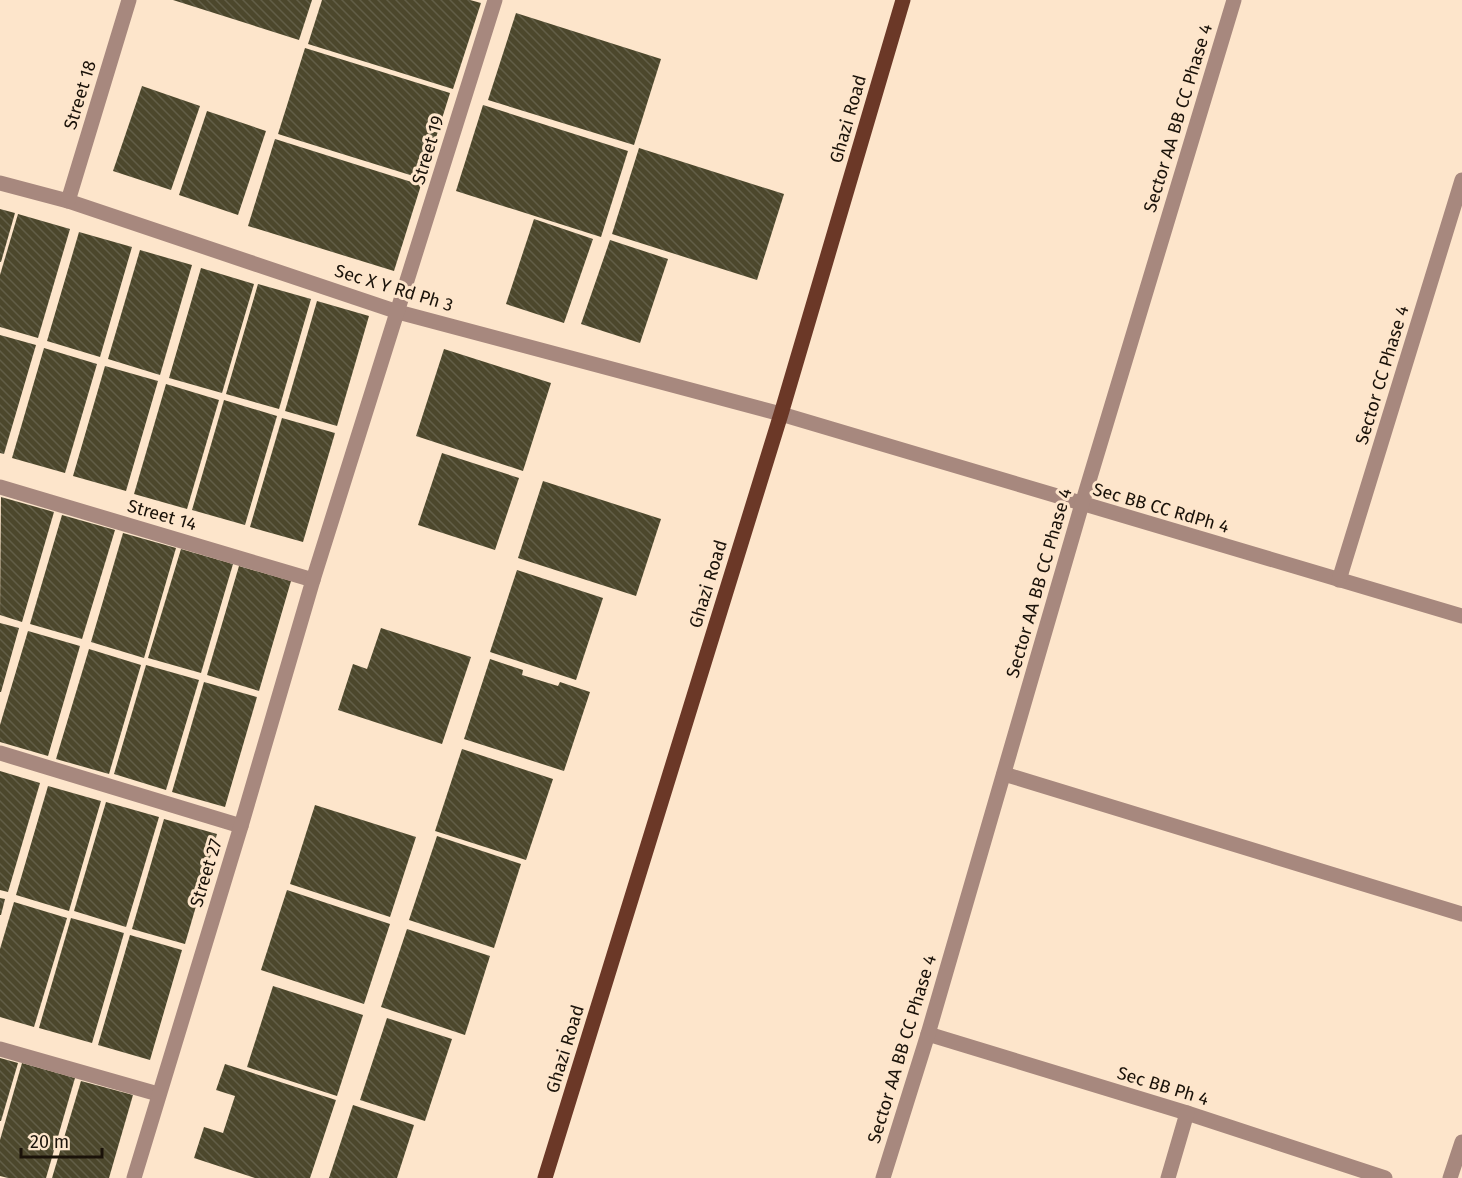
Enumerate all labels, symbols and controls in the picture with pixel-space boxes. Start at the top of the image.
street label: Sector AA BB CC Phase 4 [1139,21,1217,215]
street label: Street 18 [59,58,101,132]
street label: Ghazi Road [825,72,871,166]
street label: Street 19 [407,113,449,187]
street label: Sec X Y Rd Ph 3 [332,260,456,316]
street label: Sector CC Phase 4 [1350,302,1414,447]
street label: Sec BB CC RdPh 4 [1090,478,1232,538]
street label: Sector AA BB CC Phase 4 [1001,485,1077,680]
street label: Street 14 [125,495,200,535]
street label: Ghazi Road [684,537,732,631]
street label: Street 27 [185,836,227,910]
street label: Sector AA BB CC Phase 4 [863,952,941,1146]
street label: Ghazi Road [541,1002,589,1096]
street label: Sec BB Ph 4 [1115,1062,1212,1110]
scale bar [21,1121,102,1159]
text: 20 m [30,1131,69,1153]

